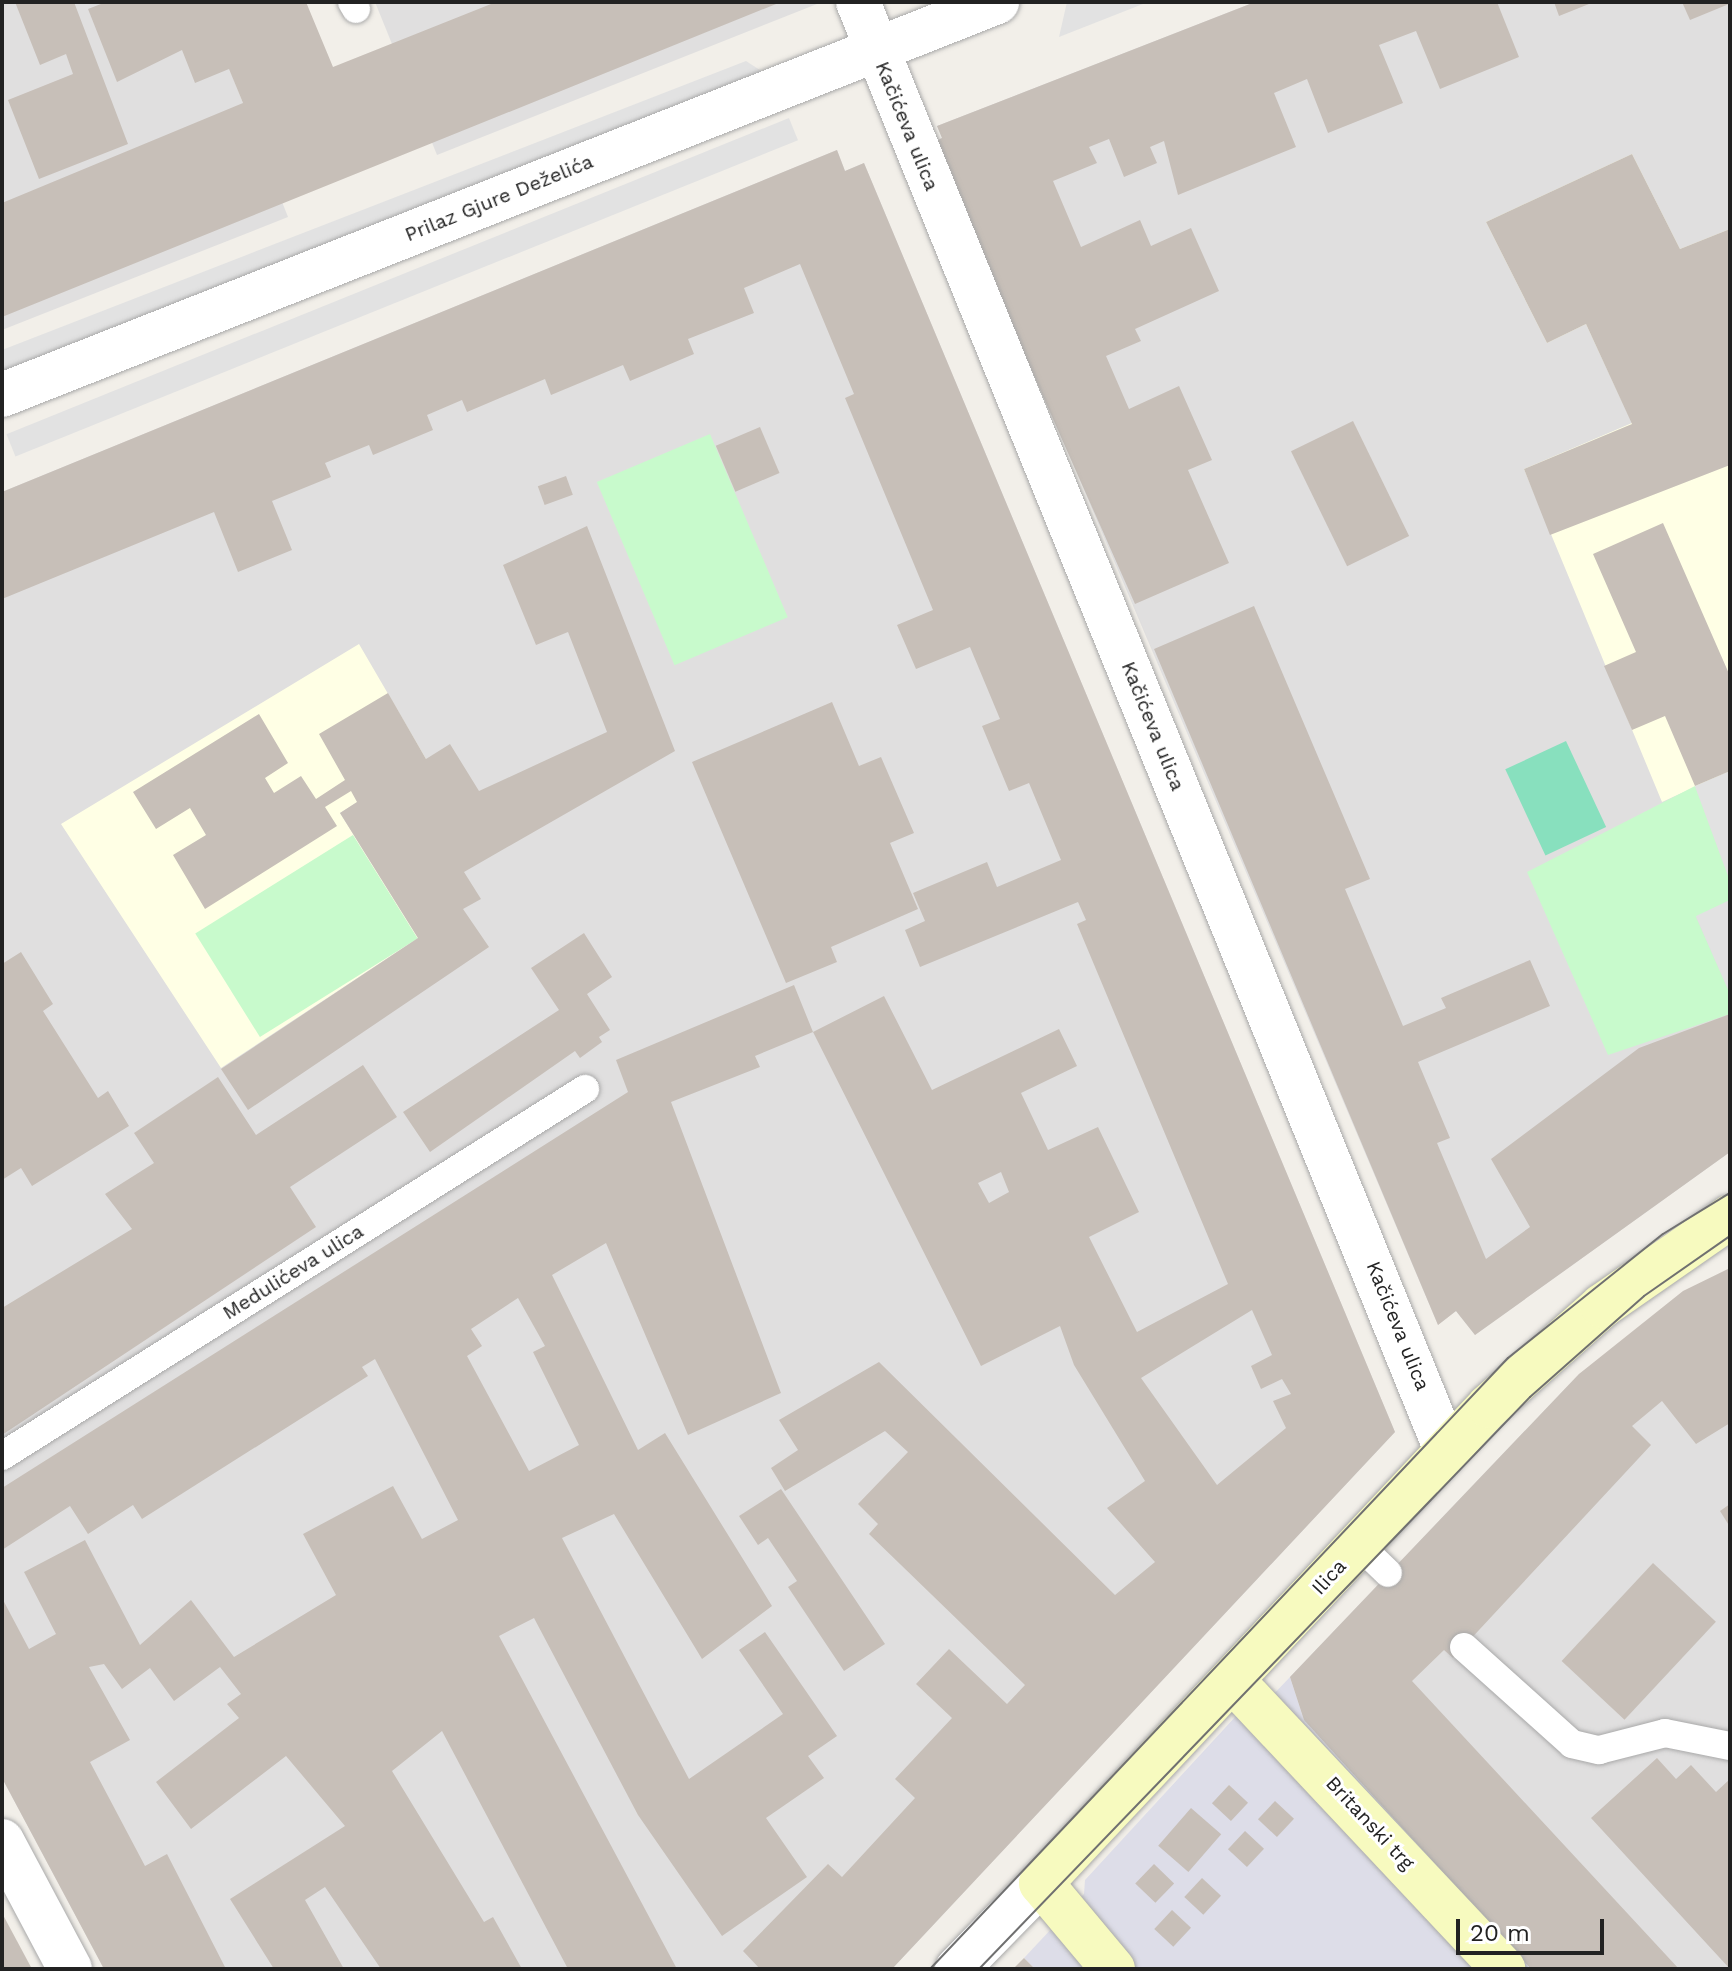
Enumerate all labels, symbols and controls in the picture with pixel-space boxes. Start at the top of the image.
street label: Kačićeva ulica [870,58,944,194]
street label: Prilaz Gjure Deželića [401,149,597,247]
street label: Kačićeva ulica [1116,658,1190,794]
street label: Medulićeva ulica [218,1219,368,1325]
street label: Kačićeva ulica [1361,1258,1435,1394]
street label: Ilica [1307,1554,1351,1600]
street label: Britanski trg [1321,1771,1419,1875]
scale bar [1460,1903,1608,1953]
text: 20 m [1470,1919,1530,1947]

